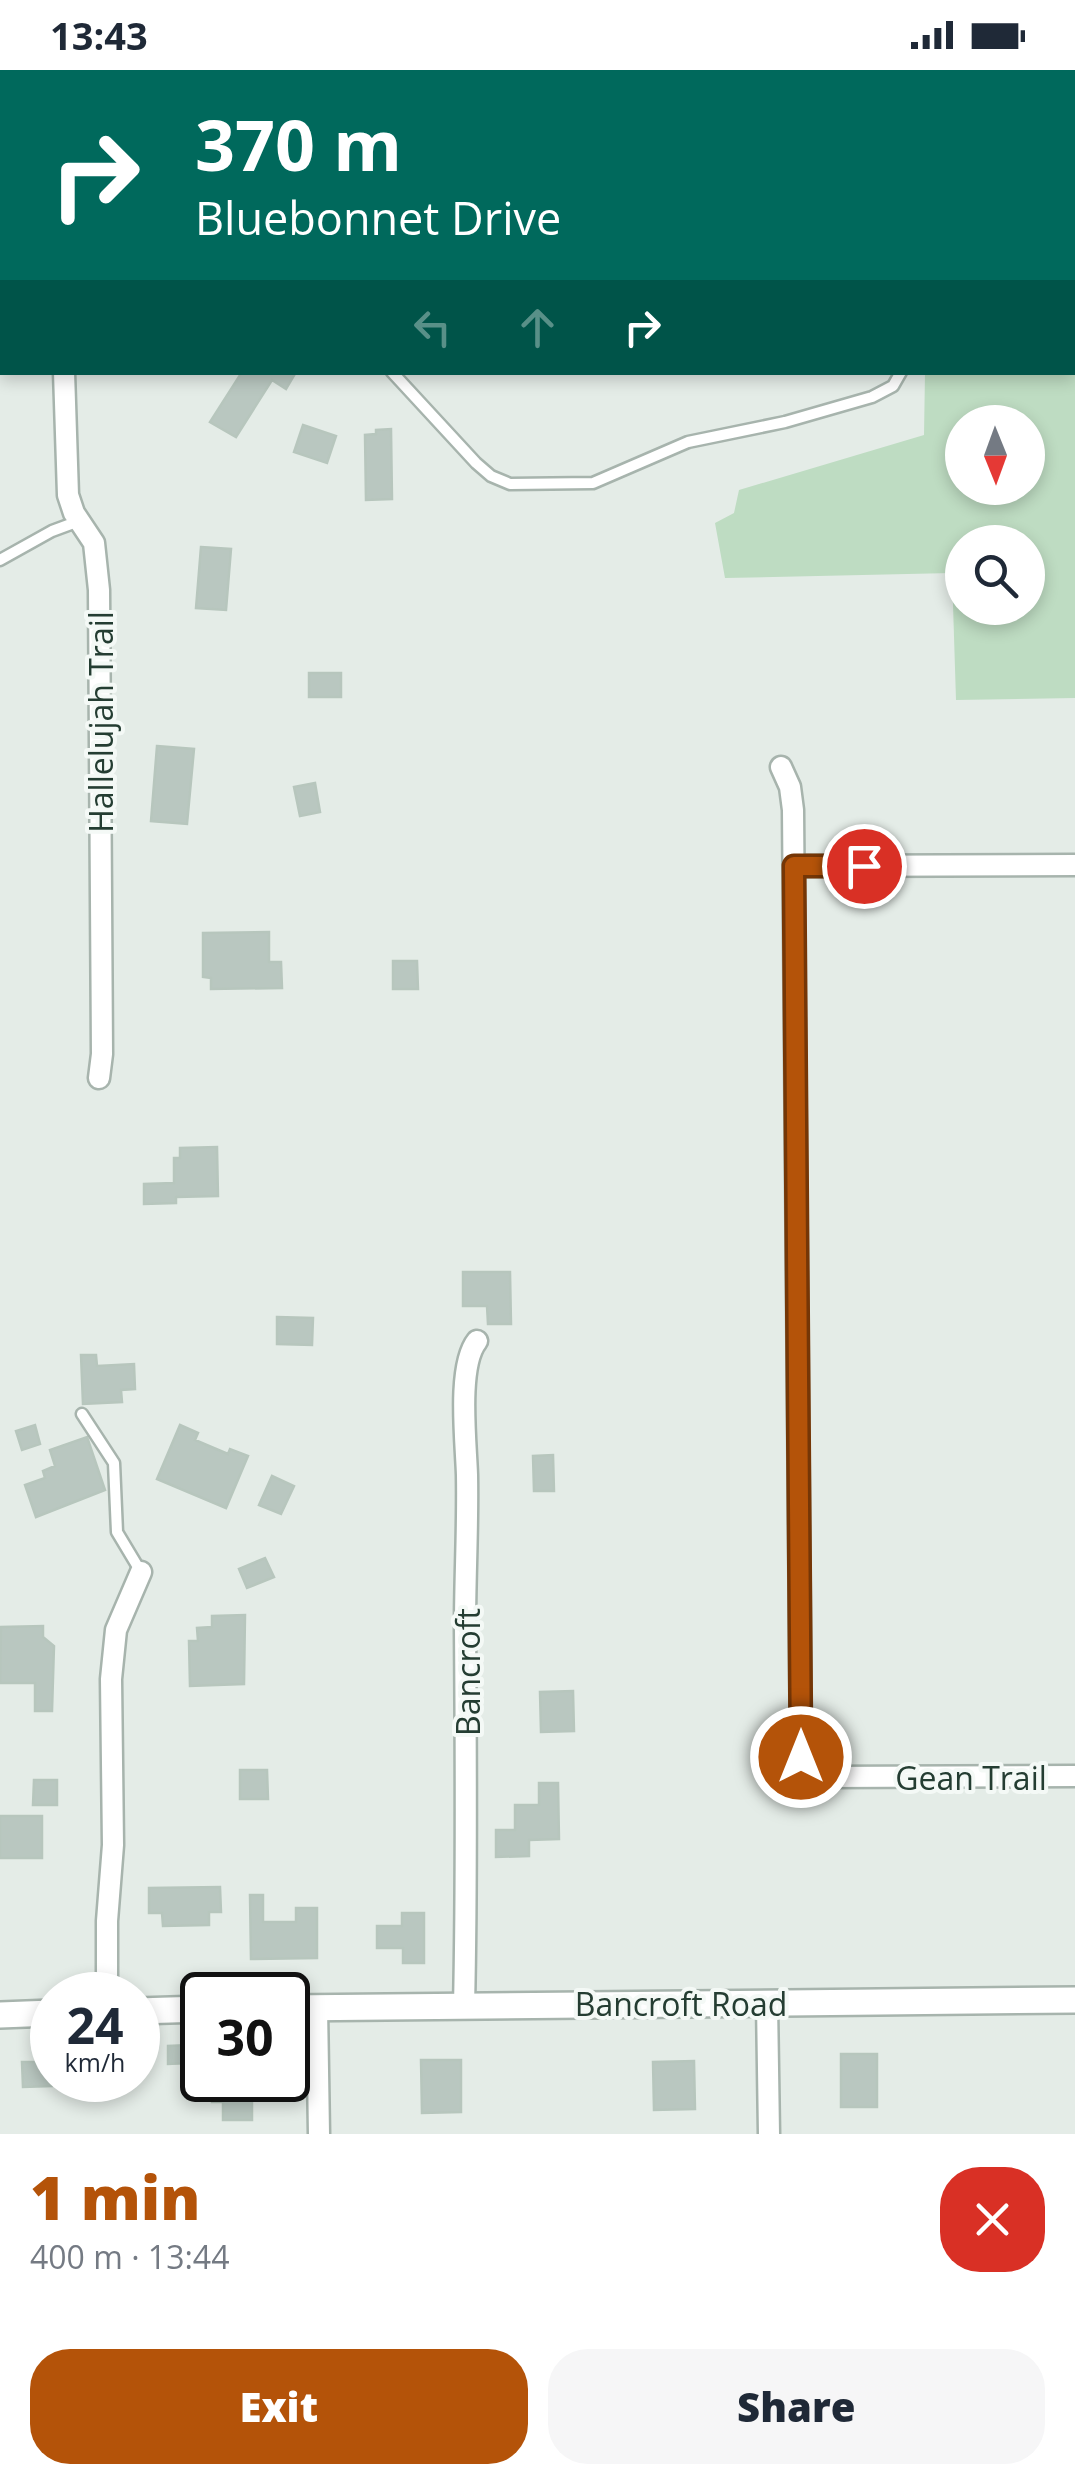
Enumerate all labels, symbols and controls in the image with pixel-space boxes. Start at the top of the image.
text: 13:43 [50,9,148,61]
text: 370 m [195,96,402,192]
icon: right [30,110,160,240]
text: Bluebonnet Drive [195,187,561,248]
icon: left [405,300,460,355]
icon: ahead [510,300,565,355]
icon: right [615,300,670,355]
north arrow [945,405,1045,505]
map controls [945,405,1045,625]
button: search [945,525,1045,625]
street label: Hallelujah Trail [79,611,122,833]
pin [822,824,907,909]
icon: arrive [837,839,892,894]
street label: Bancroft [446,1608,489,1736]
position arrow [749,1705,853,1809]
street label: Gean Trail [895,1756,1047,1799]
speed limit sign: 30 [180,1972,310,2102]
street label: Bancroft Road [575,1982,787,2025]
text: 24 [66,1991,124,2059]
text: km/h [65,2045,125,2079]
text: 1 min [30,2156,200,2238]
button: close [940,2167,1045,2272]
text: 400 m · 13:44 [30,2235,229,2278]
button: Exit [30,2349,528,2464]
button: Share [548,2349,1045,2464]

